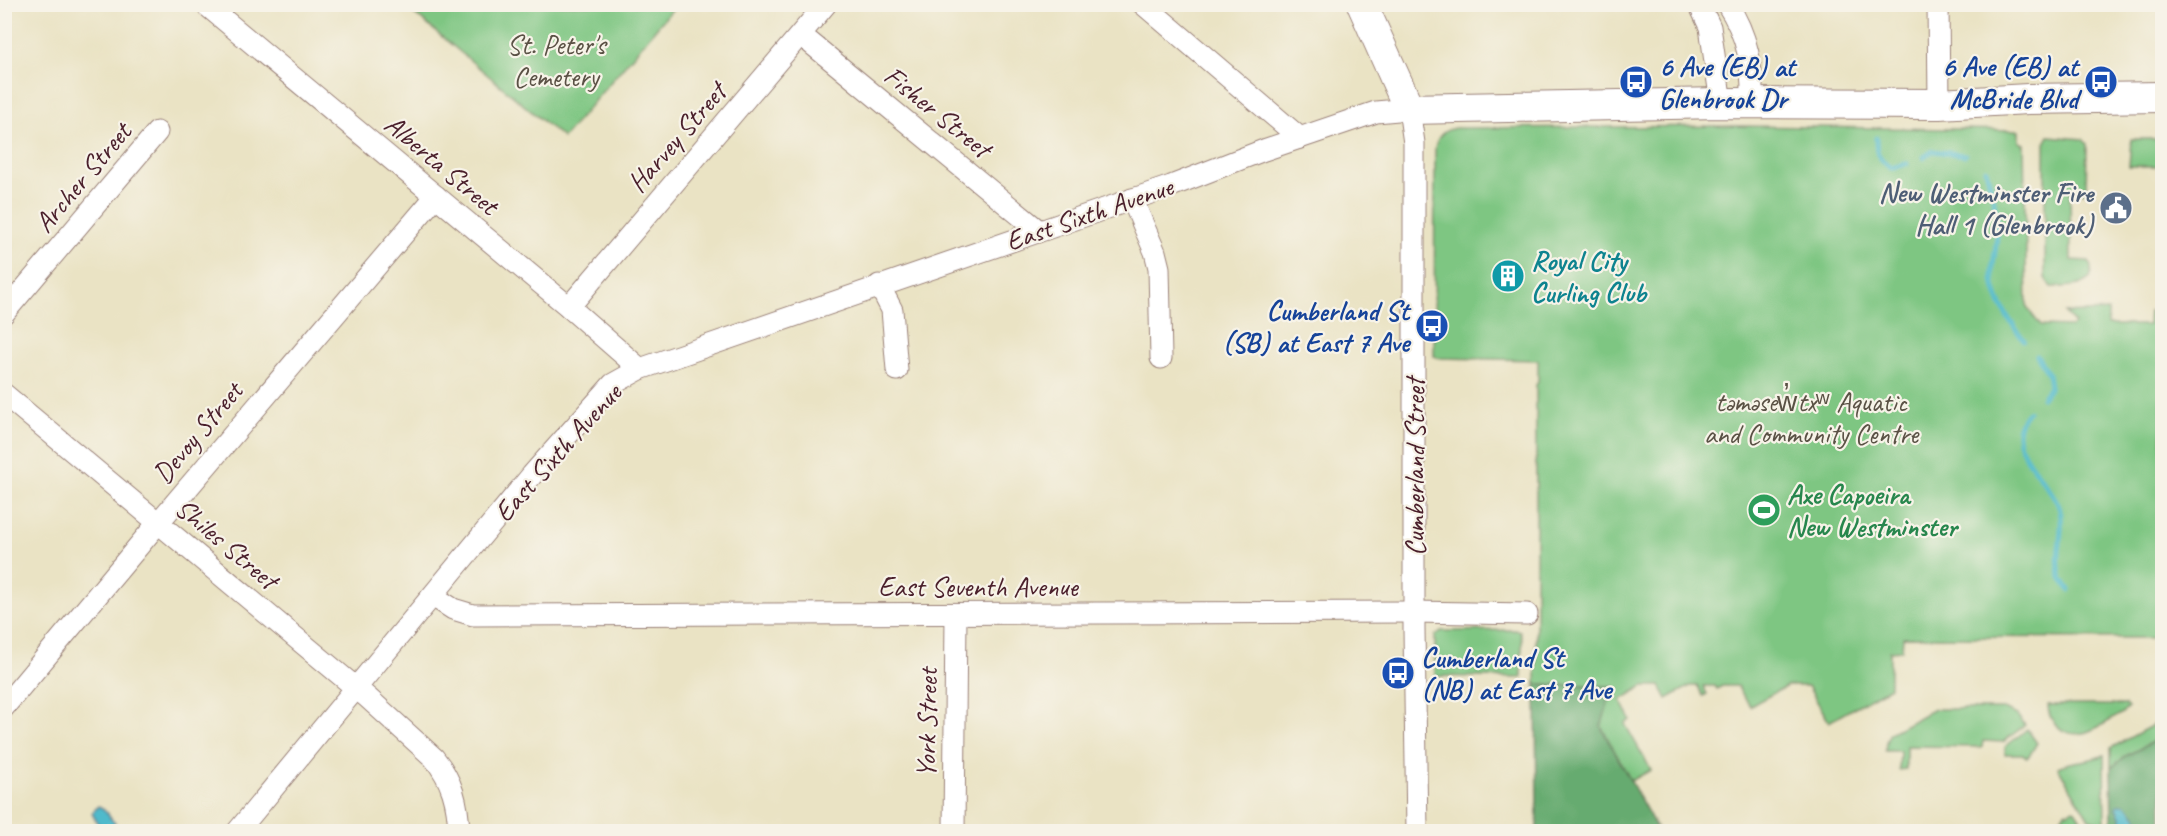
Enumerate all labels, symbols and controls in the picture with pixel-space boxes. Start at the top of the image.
park label: St. Peter's Cemetery [507,27,608,94]
place label: 6 Ave (EB) at Glenbrook Dr [1659,49,1798,116]
place label: 6 Ave (EB) at McBride Blvd [1942,49,2083,116]
street label: Fisher Street [877,58,1001,167]
bus stop icon: 6 Ave (EB) at Glenbrook Dr [1618,64,1654,100]
bus stop icon: 6 Ave (EB) at McBride Blvd [2083,64,2119,100]
street label: Harvey Street [619,73,736,199]
street label: Alberta Street [378,107,508,224]
street label: Archer Street [26,113,140,239]
street label: East Sixth Avenue [1001,168,1179,258]
place label: New Westminster Fire Hall 1 (Glenbrook) [1879,175,2096,242]
public building icon: New Westminster Fire Hall 1 (Glenbrook) [2098,190,2134,226]
place label: Royal City Curling Club [1531,243,1649,310]
building icon: Royal City Curling Club [1490,258,1526,294]
place label: Cumberland St (SB) at East 7 Ave [1222,293,1412,360]
bus stop icon: Cumberland St (SB) at East 7 Ave [1414,308,1450,344]
street label: Devoy Street [145,372,252,490]
street label: East Sixth Avenue [486,374,630,529]
street label: Cumberland Street [1397,374,1432,556]
park label: təməsew̓txʷ Aquatic and Community Centre [1704,383,1920,451]
place label: Axe Capoeira New Westminster [1787,477,1959,544]
street label: Shiles Street [168,490,288,599]
sports icon: Axe Capoeira New Westminster [1746,492,1782,528]
street label: East Seventh Avenue [878,569,1080,604]
place label: Cumberland St (NB) at East 7 Ave [1421,640,1614,707]
bus stop icon: Cumberland St (NB) at East 7 Ave [1380,655,1416,691]
street label: York Street [908,665,945,778]

